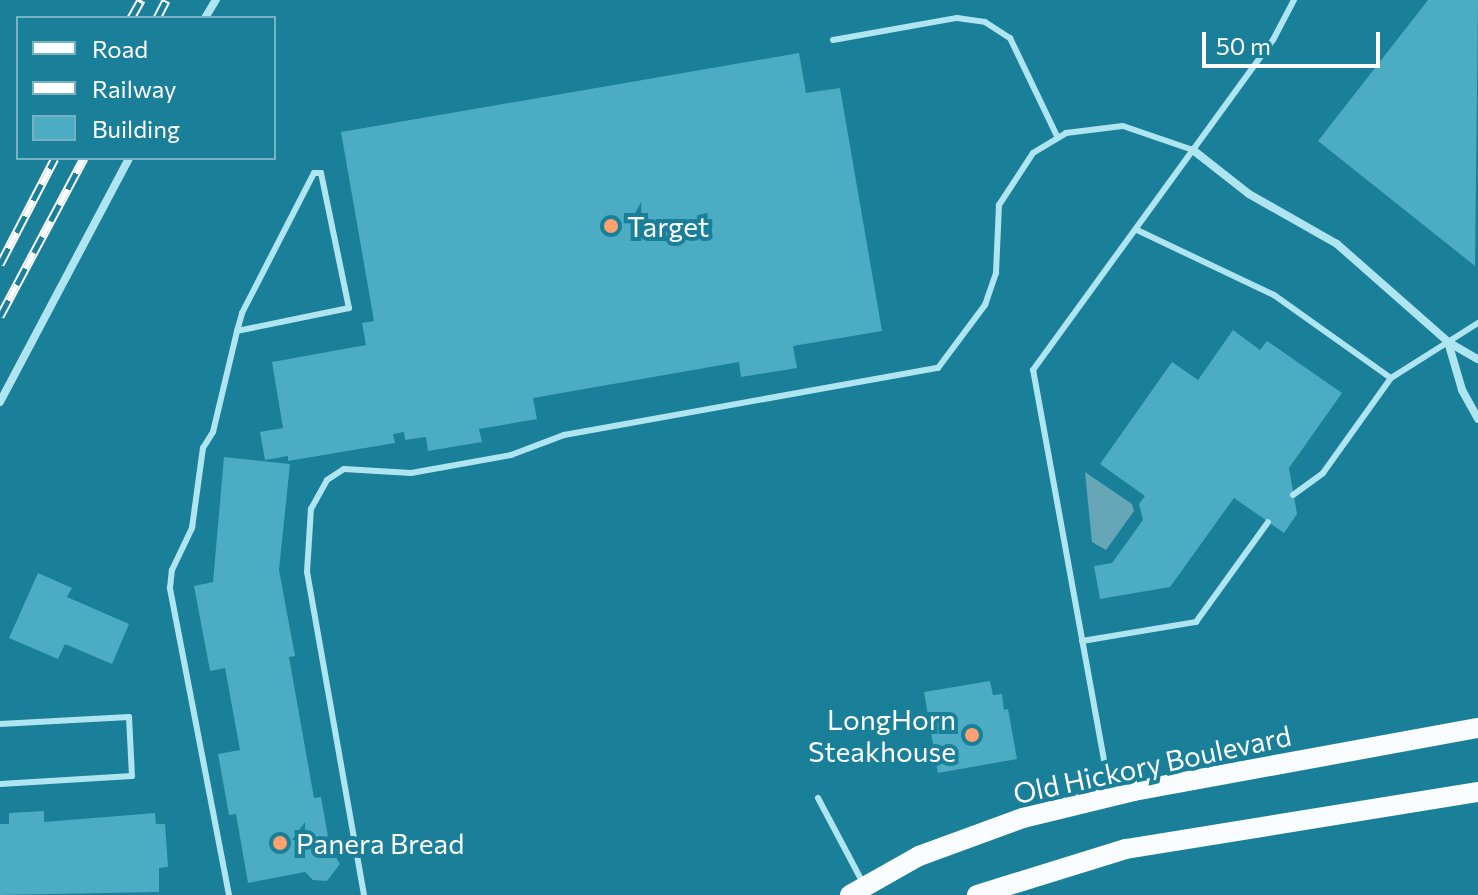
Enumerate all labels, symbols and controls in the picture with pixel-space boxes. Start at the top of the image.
legend [16,16,276,160]
scale bar [1206,16,1384,66]
text: 50 m [1216,31,1271,60]
text: Road [92,34,148,63]
text: Railway [92,74,177,103]
text: Building [92,114,180,143]
place label: Target [627,209,709,243]
marker: Target [602,217,620,235]
place label: LongHorn Steakhouse [808,702,956,768]
street label: Old Hickory Boulevard [1010,718,1294,810]
marker: LongHorn Steakhouse [963,726,981,744]
place label: Panera Bread [296,826,464,860]
marker: Panera Bread [271,834,289,852]

